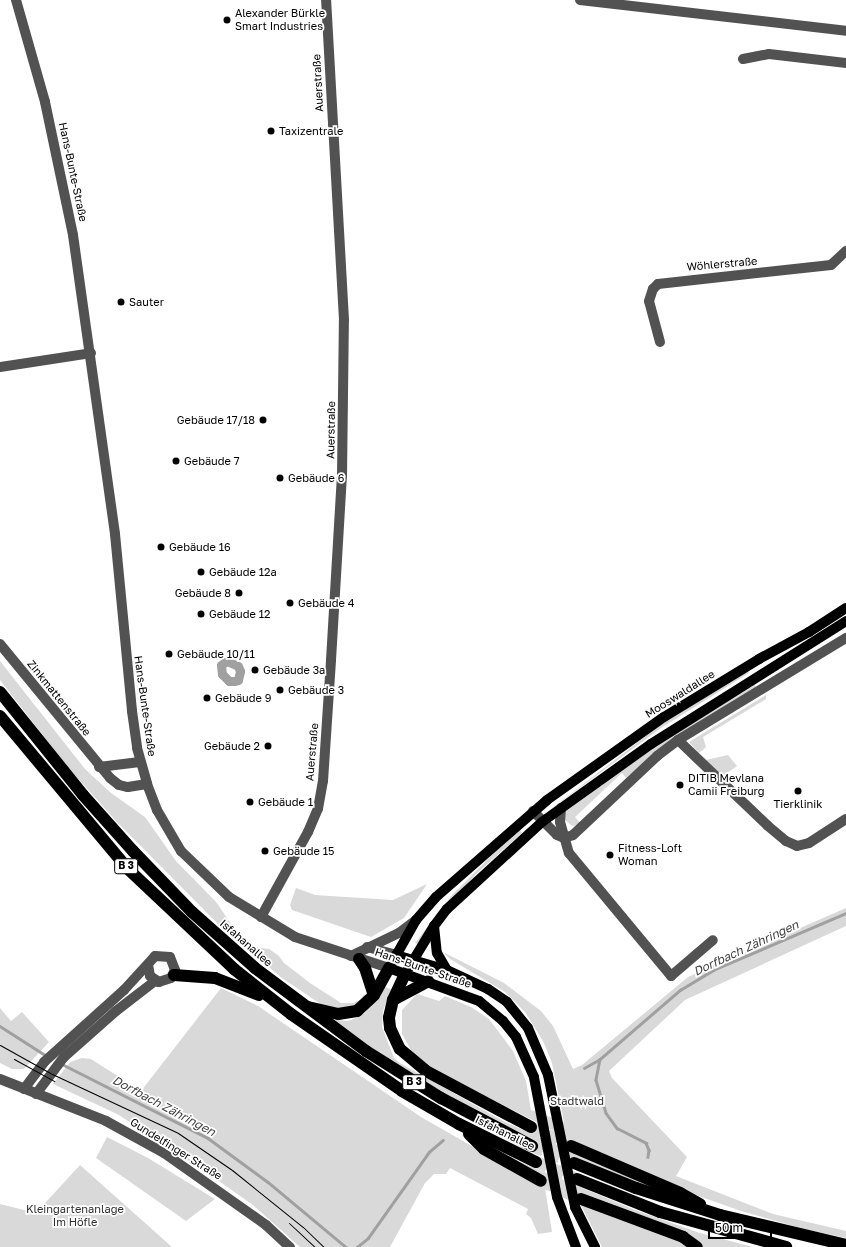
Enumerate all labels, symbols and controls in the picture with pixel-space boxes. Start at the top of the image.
place label: Alexander Bürkle Smart Industries [235,7,325,33]
marker: Alexander Bürkle Smart Industries [222,15,232,25]
street label: Auerstraße [310,54,326,112]
street label: Hans-Bunte-Straße [56,121,90,223]
place label: Taxizentrale [279,124,343,138]
marker: Taxizentrale [266,126,276,136]
street label: Wöhlerstraße [686,254,758,274]
place label: Sauter [129,295,164,309]
marker: Sauter [116,297,126,307]
street label: Auerstraße [324,401,338,459]
place label: Gebäude 17/18 [177,413,255,427]
marker: Gebäude 17/18 [258,415,268,425]
place label: Gebäude 7 [184,454,239,468]
marker: Gebäude 7 [171,456,181,466]
place label: Gebäude 6 [288,471,344,485]
marker: Gebäude 6 [275,473,285,483]
place label: Gebäude 16 [169,540,231,554]
marker: Gebäude 16 [156,542,166,552]
place label: Gebäude 12a [209,565,277,579]
marker: Gebäude 12a [196,567,206,577]
place label: Gebäude 8 [175,586,231,600]
marker: Gebäude 8 [234,588,244,598]
place label: Gebäude 4 [298,596,354,610]
marker: Gebäude 4 [285,598,295,608]
place label: Gebäude 12 [209,607,270,621]
marker: Gebäude 12 [196,609,206,619]
place label: Gebäude 10/11 [177,647,255,661]
marker: Gebäude 10/11 [164,649,174,659]
street label: Hans-Bunte-Straße [131,655,159,757]
street label: Zinkmattenstraße [24,657,94,739]
place label: Gebäude 3a [263,663,325,677]
marker: Gebäude 3a [250,665,260,675]
street label: Mooswaldallee [643,667,717,721]
place label: Gebäude 3 [288,683,344,697]
marker: Gebäude 3 [275,685,285,695]
place label: Gebäude 9 [215,691,271,705]
marker: Gebäude 9 [202,693,212,703]
street label: Auerstraße [303,723,321,781]
place label: Gebäude 2 [204,739,260,753]
marker: Gebäude 2 [263,741,273,751]
place label: DITIB Mevlana Camii Freiburg [688,772,764,798]
marker: DITIB Mevlana Camii Freiburg [675,780,685,790]
marker: Tierklinik [793,786,803,796]
place label: Gebäude 1 [258,795,313,809]
marker: Gebäude 1 [245,797,255,807]
place label: Tierklinik [773,797,823,811]
place label: Fitness-Loft Woman [618,842,682,868]
place label: Gebäude 15 [273,844,334,858]
marker: Gebäude 15 [260,846,270,856]
marker: Fitness-Loft Woman [605,850,615,860]
road number: B 3 [114,858,138,874]
street label: Isfahanallee [217,917,275,969]
water label: Dorfbach Zähringen [691,917,801,979]
street label: Hans-Bunte-Straße [373,945,473,991]
water label: Dorfbach Zähringen [110,1073,218,1139]
road number: B 3 [402,1074,426,1090]
park label: Stadtwald [550,1094,604,1108]
street label: Isfahanallee [473,1113,537,1153]
street label: Gundelfinger Straße [128,1115,224,1183]
park label: Kleingartenanlage Im Höfle [26,1203,124,1229]
scale bar [710,1213,774,1239]
text: 50 m [715,1220,743,1235]

